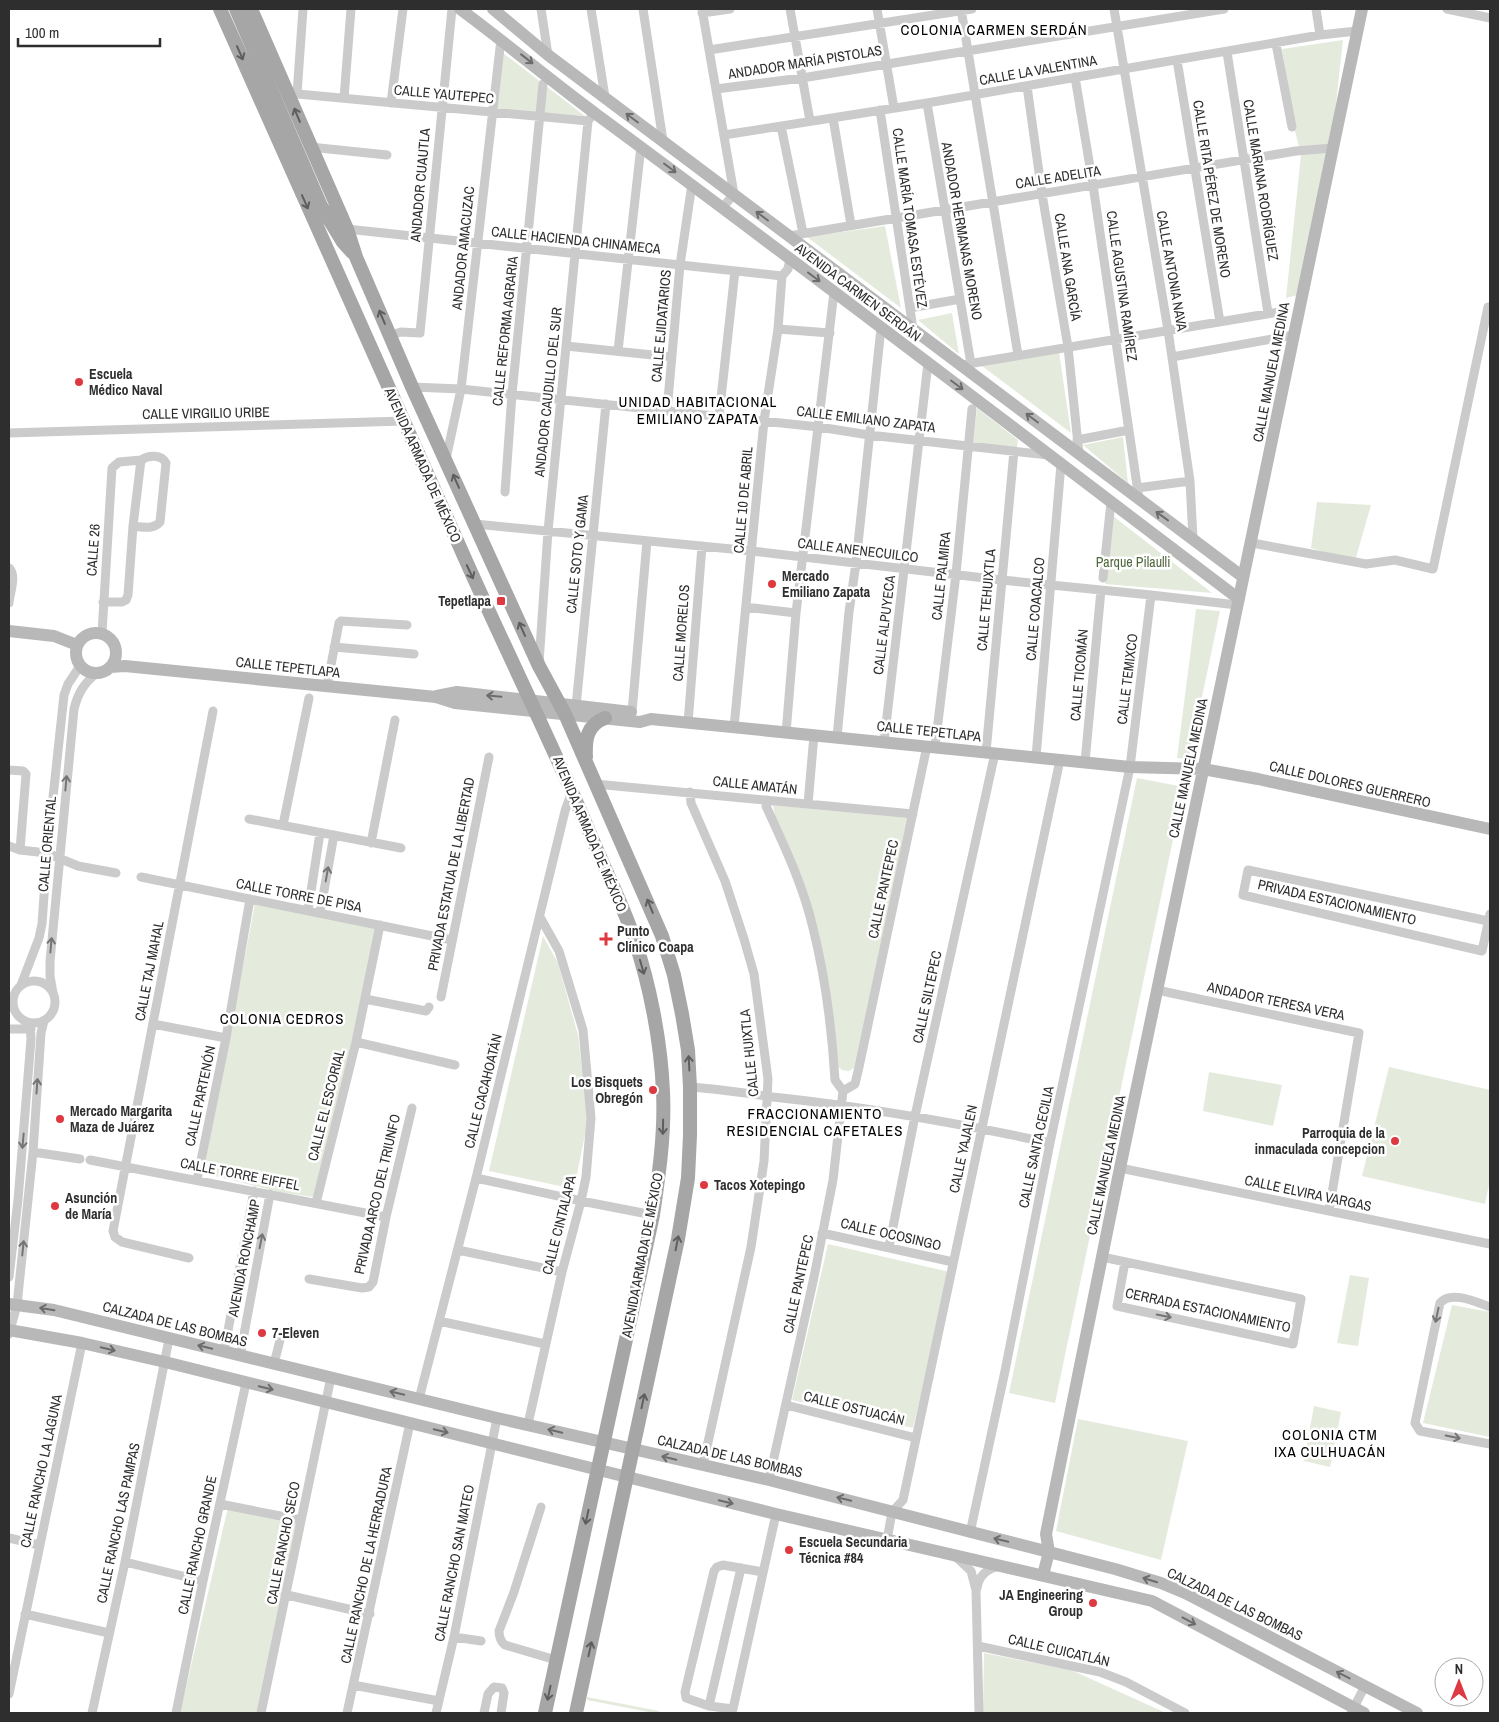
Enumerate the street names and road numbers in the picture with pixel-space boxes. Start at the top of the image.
street label: ANDADOR MARÍA PISTOLAS [726,41,884,83]
street label: CALLE LA VALENTINA [978,51,1099,89]
street label: CALLE YAUTEPEC [393,81,495,107]
street label: CALLE MARIANA RODRÍGUEZ [1239,98,1283,262]
street label: CALLE RITA PÉREZ DE MORENO [1189,99,1235,279]
street label: ANDADOR CUAUTLA [406,127,434,244]
street label: CALLE MARÍA TOMASA ESTÉVEZ [888,127,932,309]
street label: ANDADOR HERMANAS MORENO [937,140,987,322]
street label: CALLE ADELITA [1014,161,1102,193]
street label: ANDADOR AMACUZAC [447,185,478,312]
street label: CALLE ANTONIA NAVA [1153,209,1192,333]
street label: CALLE AGUSTINA RAMÍREZ [1103,210,1141,362]
street label: CALLE ANA GARCÍA [1051,212,1085,323]
street label: CALLE HACIENDA CHINAMECA [490,222,662,258]
street label: AVENIDA CARMEN SERDÁN [791,238,924,345]
street label: CALLE REFORMA AGRARIA [488,255,522,407]
street label: CALLE EJIDATARIOS [647,269,675,383]
street label: CALLE MANUELA MEDINA [1249,300,1293,444]
street label: ANDADOR CAUDILLO DEL SUR [530,306,566,479]
street label: AVENIDA ARMADA DE MÉXICO [380,384,465,545]
street label: CALLE EMILIANO ZAPATA [796,402,937,436]
street label: CALLE VIRGILIO URIBE [142,403,270,423]
street label: CALLE 10 DE ABRIL [729,445,757,554]
street label: CALLE SOTO Y GAMA [562,493,592,614]
street label: CALLE 26 [82,523,104,577]
street label: CALLE PALMIRA [927,530,955,621]
street label: CALLE ANENECUILCO [796,534,920,566]
street label: CALLE TEHUIXTLA [973,548,999,652]
street label: CALLE COACALCO [1022,556,1049,662]
street label: CALLE ALPUYECA [869,574,899,676]
street label: CALLE MORELOS [669,584,693,682]
street label: CALLE TICOMÁN [1066,628,1092,722]
street label: CALLE TEMIXCO [1112,632,1142,726]
street label: CALLE TEPETLAPA [235,653,341,681]
street label: CALLE MANUELA MEDINA [1164,696,1212,839]
street label: CALLE TEPETLAPA [876,717,982,745]
street label: AVENIDA ARMADA DE MÉXICO [549,752,631,915]
street label: CALLE DOLORES GUERRERO [1267,757,1433,811]
street label: CALLE AMATÁN [712,772,798,798]
street label: PRIVADA ESTATUA DE LA LIBERTAD [423,776,479,972]
street label: CALLE ORIENTAL [34,795,60,893]
street label: CALLE PANTEPEC [864,838,902,940]
street label: CALLE TORRE DE PISA [235,874,364,916]
street label: PRIVADA ESTACIONAMIENTO [1256,875,1418,929]
street label: CALLE TAJ MAHAL [130,919,168,1023]
street label: CALLE SILTEPEC [908,949,946,1045]
street label: ANDADOR TERESA VERA [1205,977,1347,1024]
street label: CALLE HUIXTLA [735,1008,763,1098]
street label: CALLE CACAHOATÁN [460,1032,506,1150]
street label: CALLE PARTENÓN [181,1044,219,1148]
street label: CALLE EL ESCORIAL [303,1047,349,1163]
street label: CALLE SANTA CECILIA [1014,1084,1058,1210]
street label: CALLE MANUELA MEDINA [1082,1093,1130,1236]
street label: CALLE YAJALEN [945,1103,981,1195]
street label: PRIVADA ARCO DEL TRIUNFO [350,1112,404,1276]
street label: CALLE TORRE EIFFEL [179,1154,302,1195]
street label: AVENIDA ARMADA DE MÉXICO [617,1171,667,1340]
street label: CALLE ELVIRA VARGAS [1243,1171,1373,1215]
street label: CALLE CINTALAPA [538,1173,580,1277]
street label: AVENIDA RONCHAMP [224,1198,264,1319]
street label: CALLE OCOSINGO [839,1214,943,1254]
street label: CALLE PANTEPEC [779,1233,817,1335]
street label: CERRADA ESTACIONAMIENTO [1124,1284,1292,1336]
street label: CALZADA DE LAS BOMBAS [101,1297,250,1351]
street label: CALLE OSTUACÁN [802,1387,906,1429]
street label: CALLE RANCHO LA LAGUNA [16,1392,66,1549]
street label: CALZADA DE LAS BOMBAS [656,1431,805,1482]
street label: CALLE RANCHO LAS PAMPAS [92,1441,144,1605]
street label: CALLE RANCHO DE LA HERRADURA [336,1465,396,1665]
street label: CALLE RANCHO GRANDE [173,1474,221,1616]
street label: CALLE RANCHO SECO [262,1480,304,1606]
street label: CALLE RANCHO SAN MATEO [430,1483,478,1643]
street label: CALZADA DE LAS BOMBAS [1164,1563,1306,1645]
street label: CALLE CUICATLÁN [1006,1630,1112,1670]

